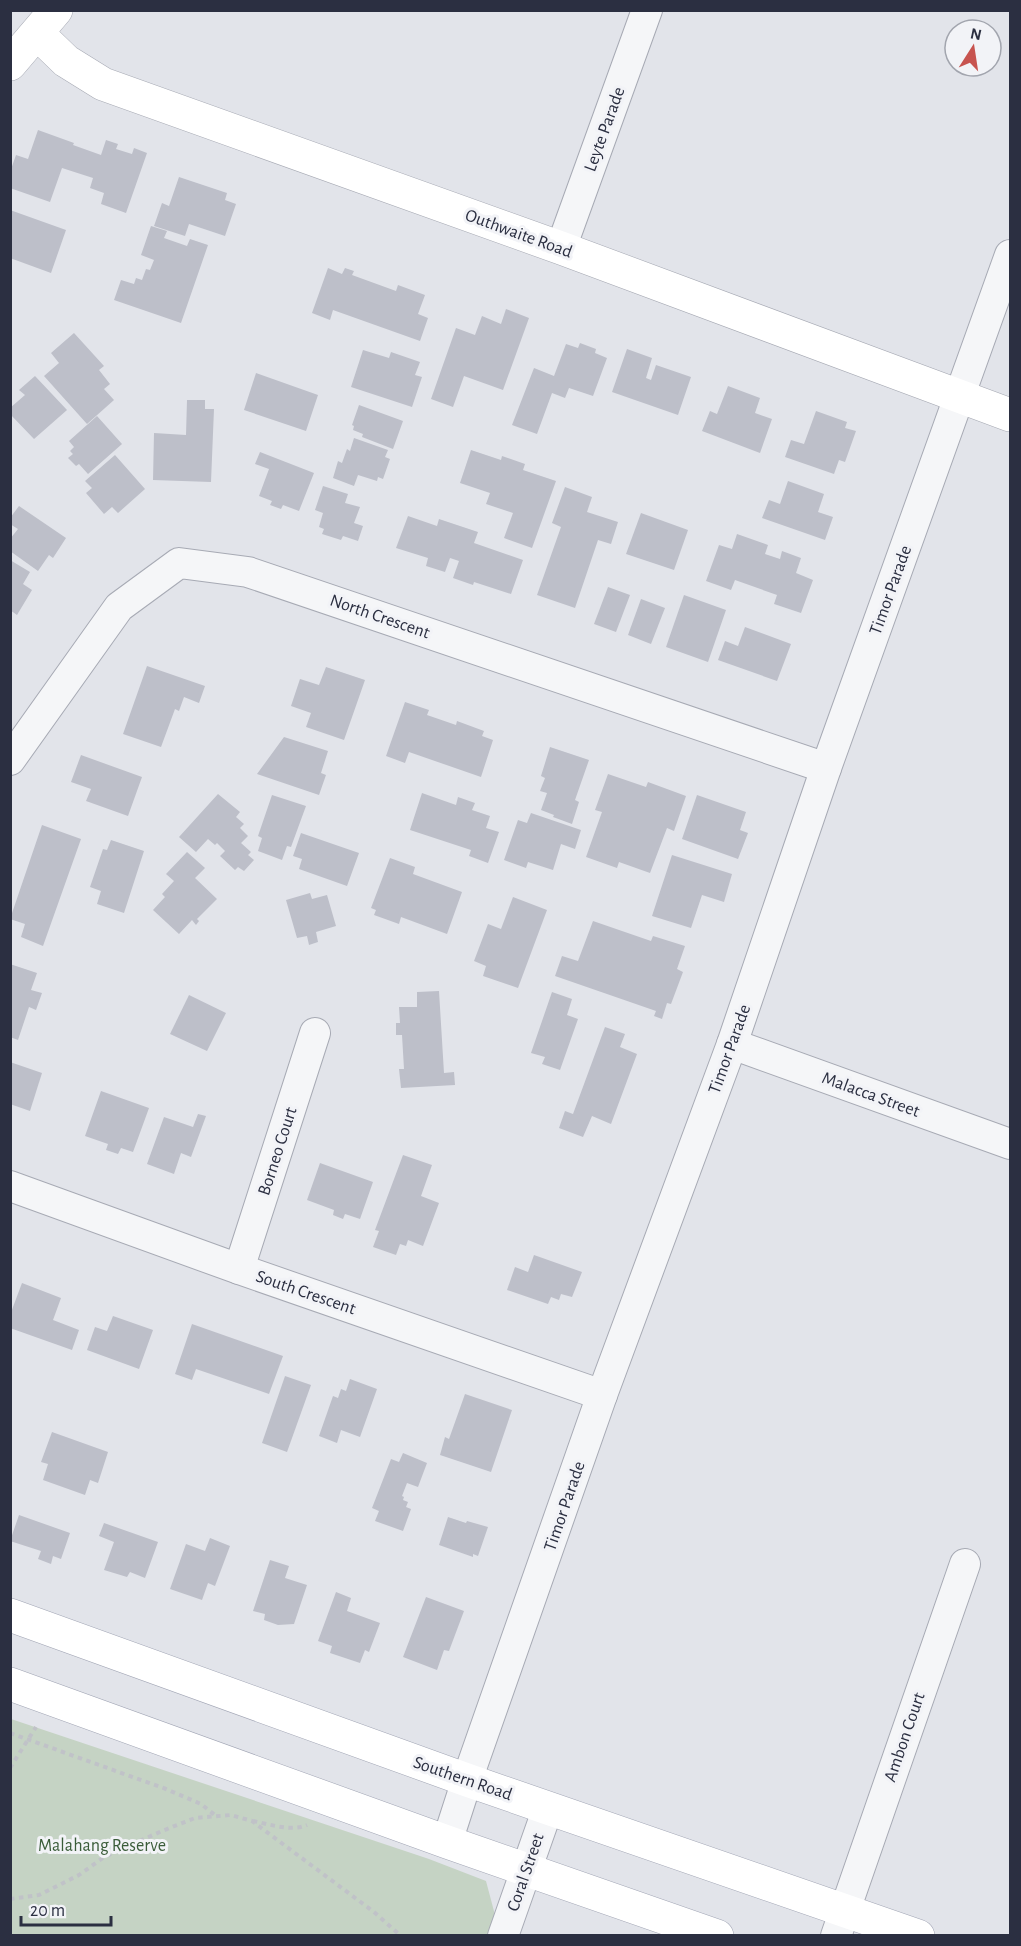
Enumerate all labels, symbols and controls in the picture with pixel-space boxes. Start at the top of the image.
north arrow [943,18,1003,78]
text: N [969,25,983,43]
street label: Leyte Parade [581,85,629,174]
street label: Outhwaite Road [463,206,575,262]
street label: Timor Parade [866,543,915,637]
street label: North Crescent [327,591,432,643]
street label: Timor Parade [705,1002,754,1096]
street label: Malacca Street [819,1069,922,1121]
street label: Borneo Court [255,1105,301,1198]
street label: South Crescent [253,1267,358,1319]
street label: Timor Parade [541,1459,589,1554]
street label: Ambon Court [881,1690,929,1784]
street label: Southern Road [411,1754,515,1804]
street label: Coral Street [504,1831,548,1914]
park label: Malahang Reserve [38,1837,166,1855]
scale bar [21,1889,111,1927]
text: 20 m [30,1902,65,1920]

